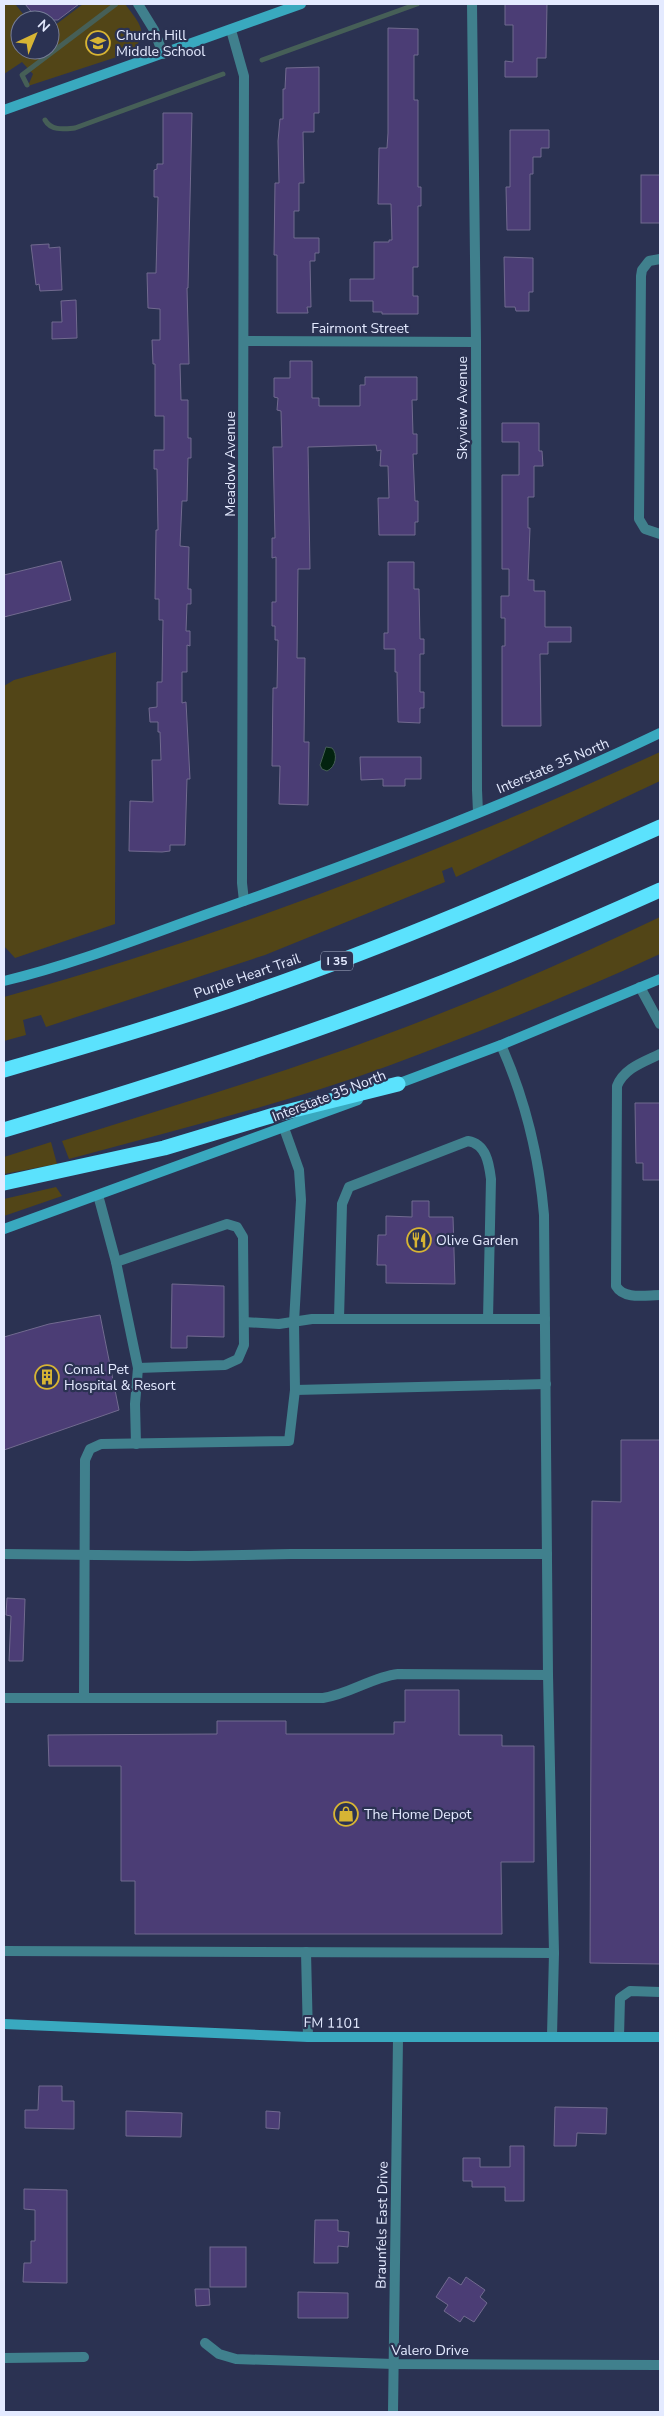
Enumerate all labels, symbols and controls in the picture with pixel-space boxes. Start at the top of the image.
north arrow [10,10,60,60]
text: N [33,16,54,36]
place label: Church Hill Middle School [116,26,206,61]
school or university icon: Church Hill Middle School [85,30,111,56]
street label: Fairmont Street [311,319,409,338]
street label: Skyview Avenue [453,356,472,460]
street label: Meadow Avenue [221,411,240,517]
street label: Interstate 35 North [494,734,612,798]
street label: Purple Heart Trail [191,949,304,1003]
road number: I 35 [321,951,353,970]
street label: Interstate 35 North [269,1066,389,1126]
restaurant icon: Olive Garden [406,1227,432,1253]
place label: Olive Garden [436,1231,518,1250]
place label: Comal Pet Hospital & Resort [64,1360,175,1395]
building icon: Comal Pet Hospital & Resort [34,1364,60,1390]
shop icon: The Home Depot [333,1801,359,1827]
place label: The Home Depot [364,1805,472,1824]
street label: FM 1101 [303,2013,361,2033]
street label: Braunfels East Drive [371,2161,393,2289]
street label: Valero Drive [390,2341,469,2360]

